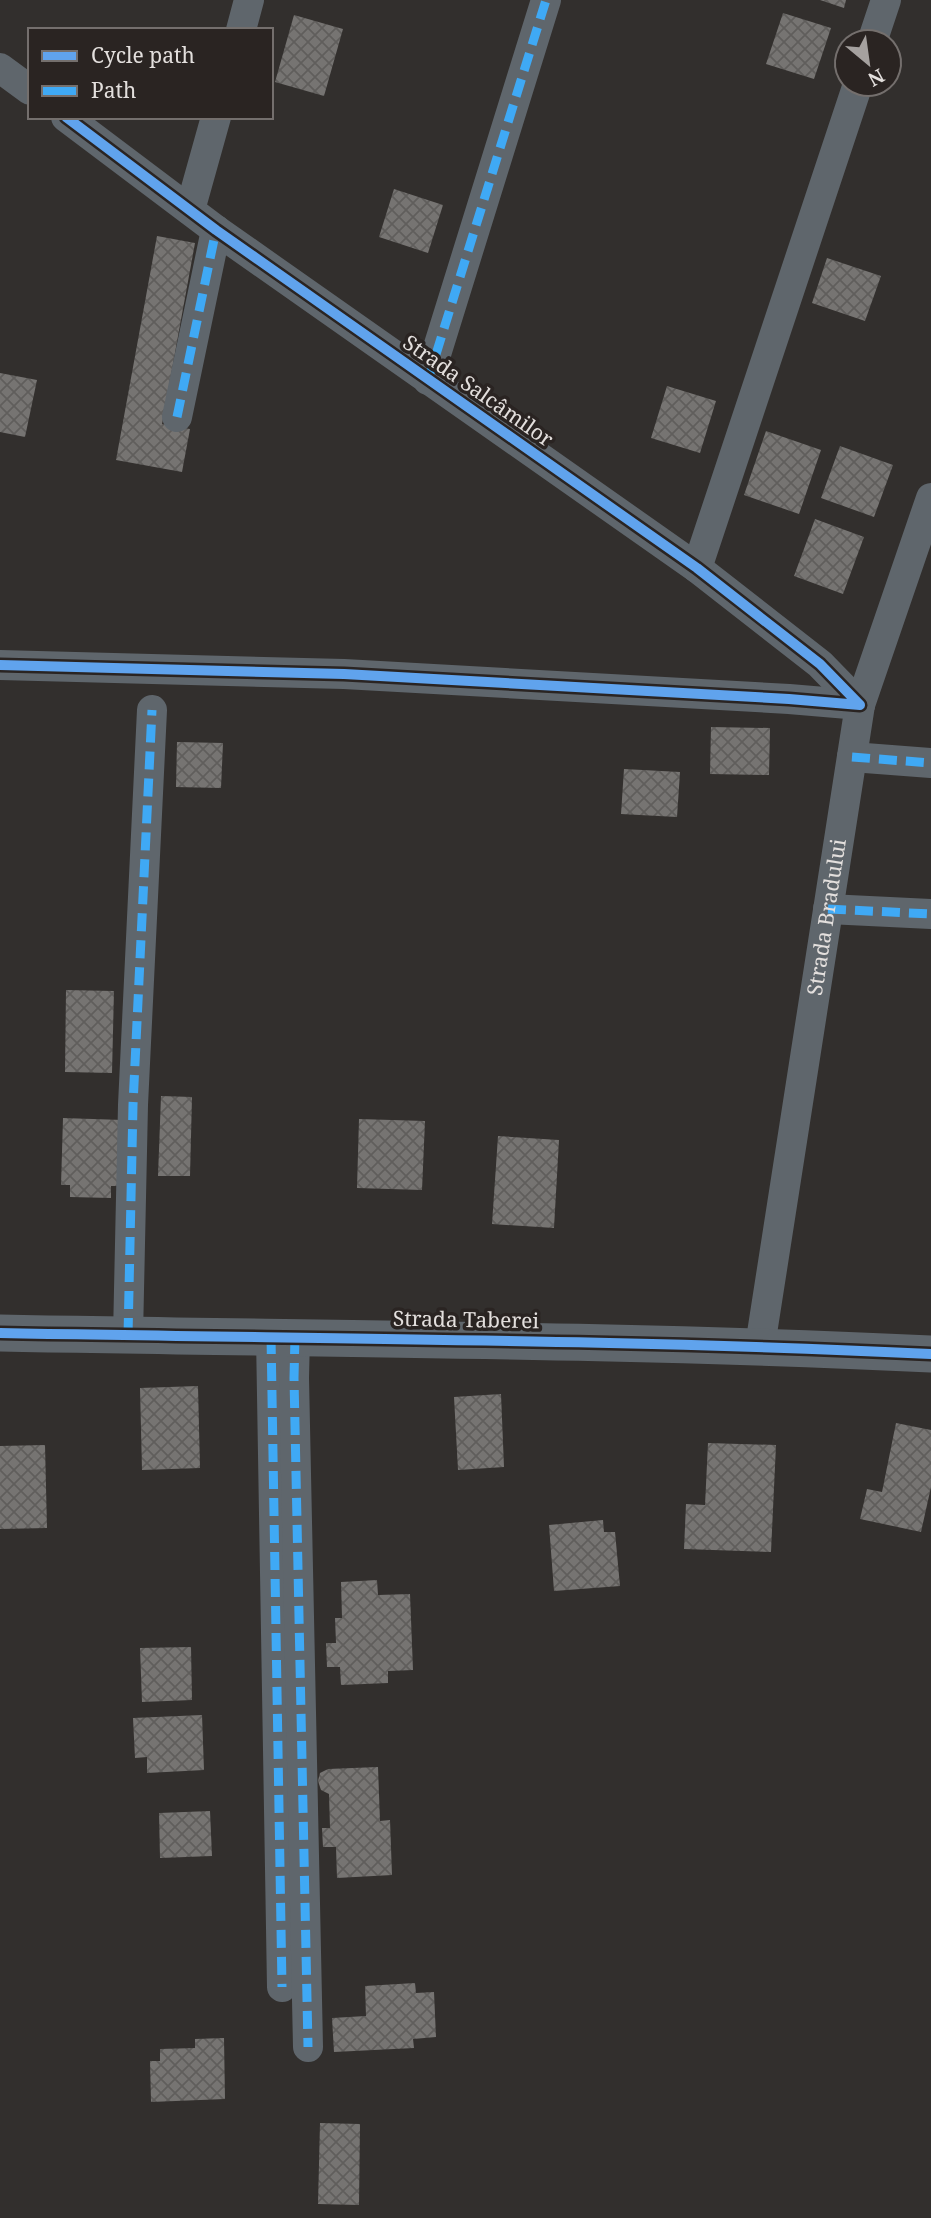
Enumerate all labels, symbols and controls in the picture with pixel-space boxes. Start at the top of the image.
legend [28,28,273,119]
north arrow [833,28,903,98]
text: Cycle path [91,41,195,69]
text: N [863,63,889,93]
text: Path [91,76,136,104]
street label: Strada Salcâmilor [398,328,559,453]
street label: Strada Bradului [800,836,852,997]
street label: Strada Taberei [393,1304,540,1334]

